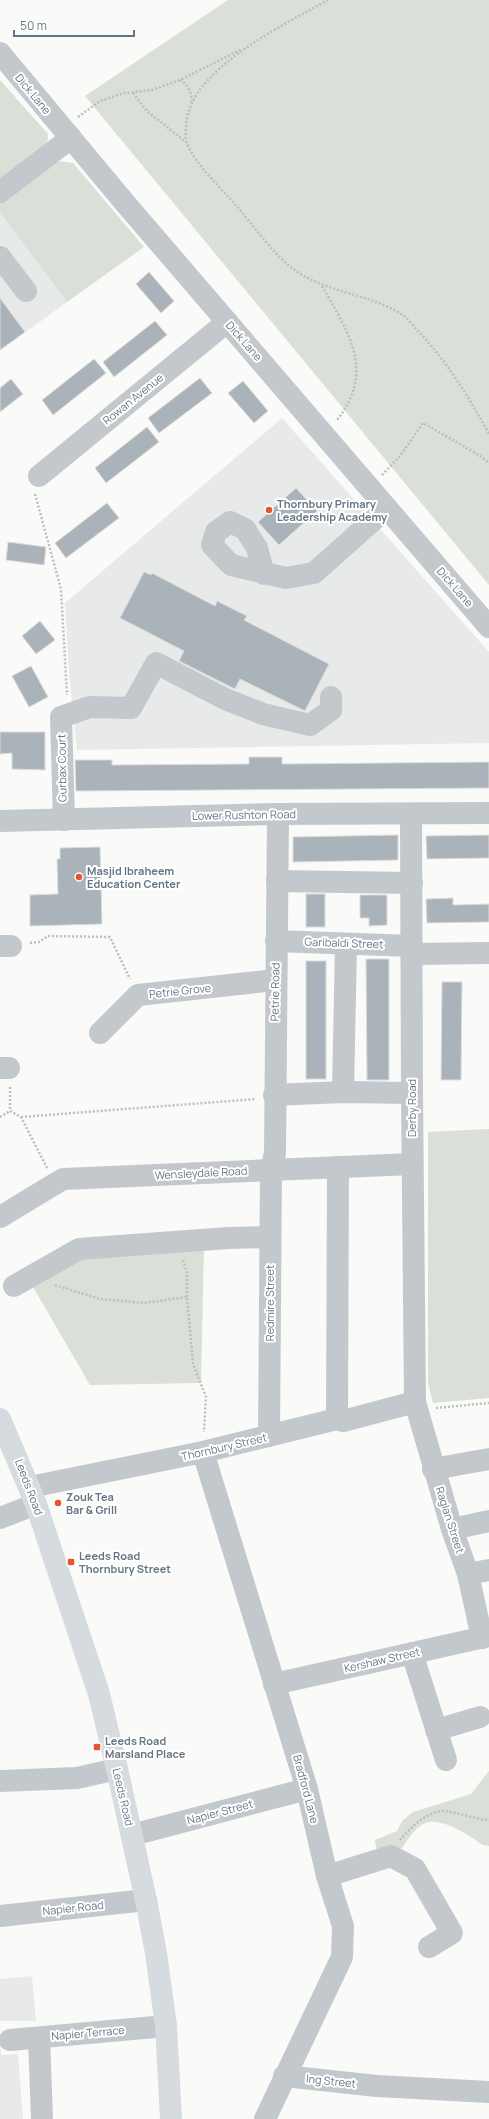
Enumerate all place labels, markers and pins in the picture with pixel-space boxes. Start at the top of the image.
place label: Thornbury Primary Leadership Academy [277,496,388,524]
marker: Thornbury Primary Leadership Academy [264,505,274,515]
place label: Masjid Ibraheem Education Center [87,863,181,891]
marker: Masjid Ibraheem Education Center [74,872,84,882]
place label: Zouk Tea Bar & Grill [66,1489,117,1517]
marker: Zouk Tea Bar & Grill [53,1498,63,1508]
place label: Leeds Road Thornbury Street [79,1548,171,1576]
marker: Leeds Road Thornbury Street [66,1557,76,1567]
place label: Leeds Road Marsland Place [105,1733,186,1761]
marker: Leeds Road Marsland Place [92,1742,102,1752]

